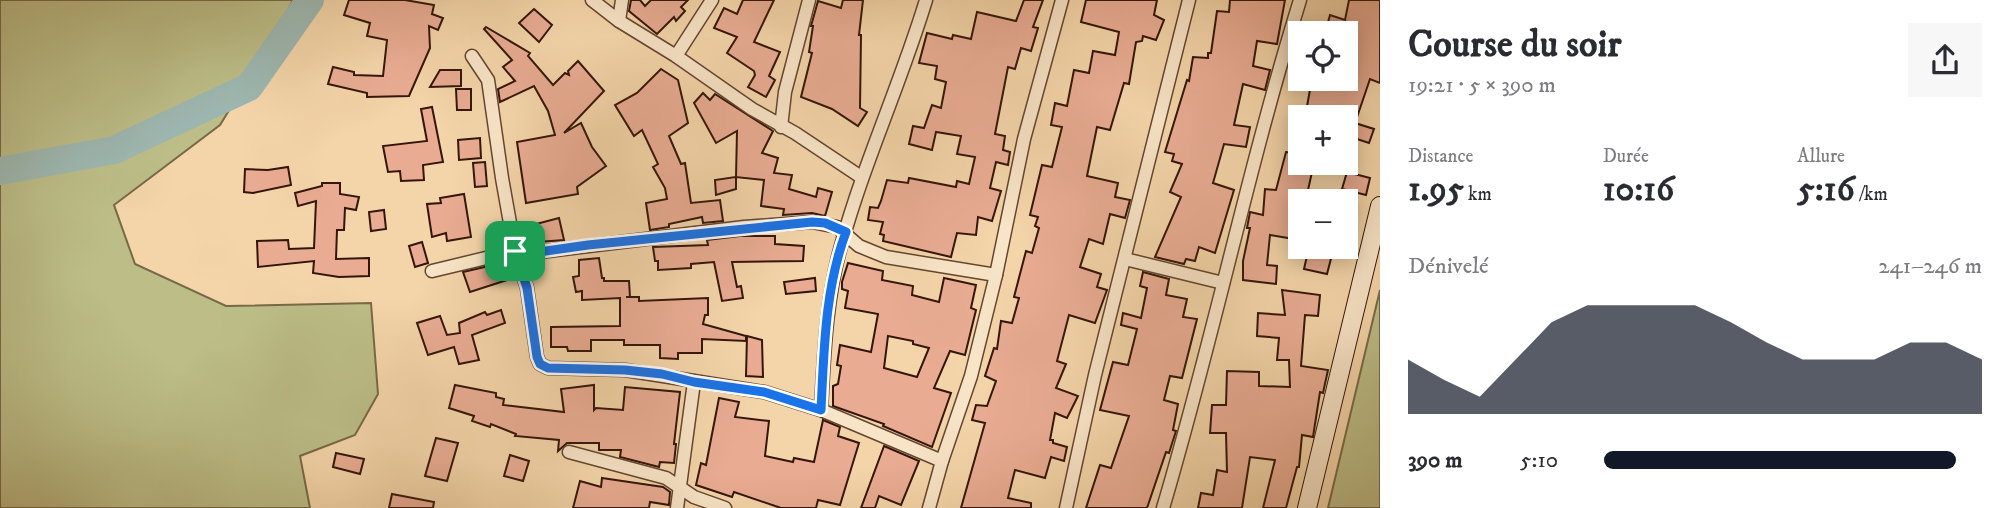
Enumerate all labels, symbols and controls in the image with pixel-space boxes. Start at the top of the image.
map controls [1288,21,1358,259]
button: locate [1288,21,1358,91]
text: Course du soir [1408,21,1621,69]
button: share [1908,23,1982,97]
text: 19:21 · 5 × 390 m [1408,71,1556,100]
button: + [1288,105,1358,175]
text: Distance [1408,145,1473,168]
text: Durée [1603,145,1649,168]
text: Allure [1797,145,1845,168]
text: 1.95 [1408,168,1464,212]
text: 10:16 [1603,168,1674,212]
text: 5:16 [1797,168,1855,212]
text: km [1464,183,1492,206]
text: /km [1855,183,1888,206]
button: − [1288,189,1358,259]
pin [485,221,545,281]
icon: arrive [496,232,534,270]
text: Dénivelé [1408,252,1489,281]
text: 241–246 m [1878,252,1982,281]
text: 390 m [1408,446,1463,475]
text: 5:10 [1520,446,1558,475]

